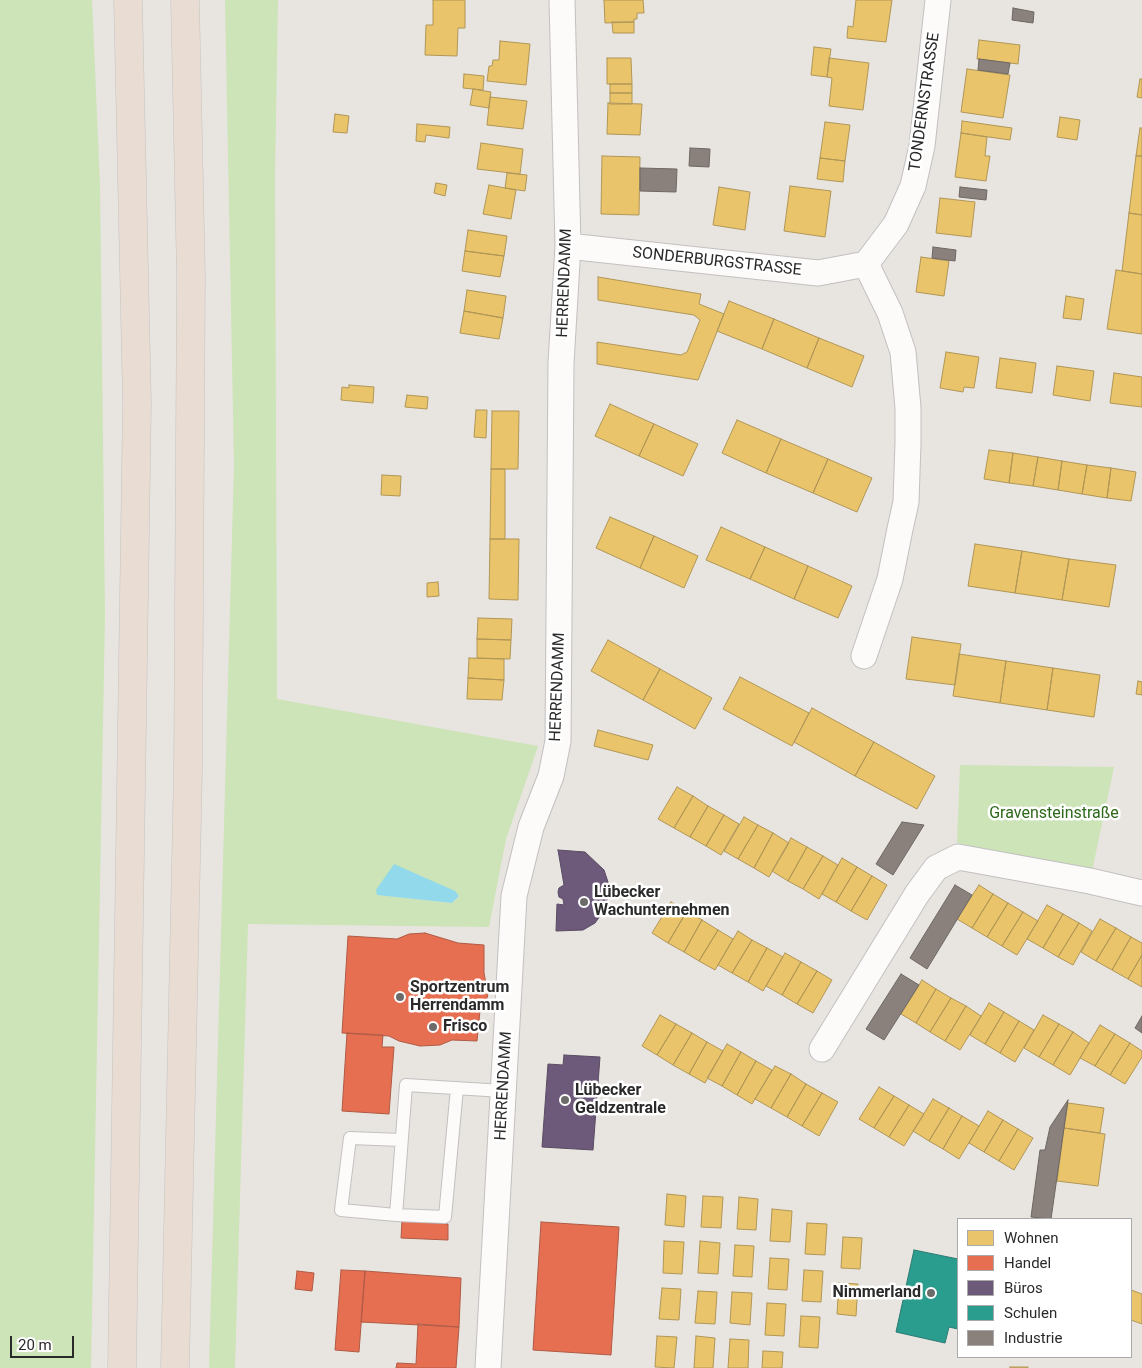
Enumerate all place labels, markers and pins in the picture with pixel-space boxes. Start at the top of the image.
place label: Lübecker Wachunternehmen [594,883,729,921]
marker: Lübecker Wachunternehmen [578,896,590,908]
place label: Sportzentrum Herrendamm [410,978,509,1016]
marker: Sportzentrum Herrendamm [394,991,406,1003]
place label: Frisco [443,1017,487,1037]
marker: Frisco [427,1021,439,1033]
place label: Lübecker Geldzentrale [575,1081,666,1119]
marker: Lübecker Geldzentrale [559,1094,571,1106]
place label: Nimmerland [832,1283,921,1303]
marker: Nimmerland [925,1287,937,1299]

